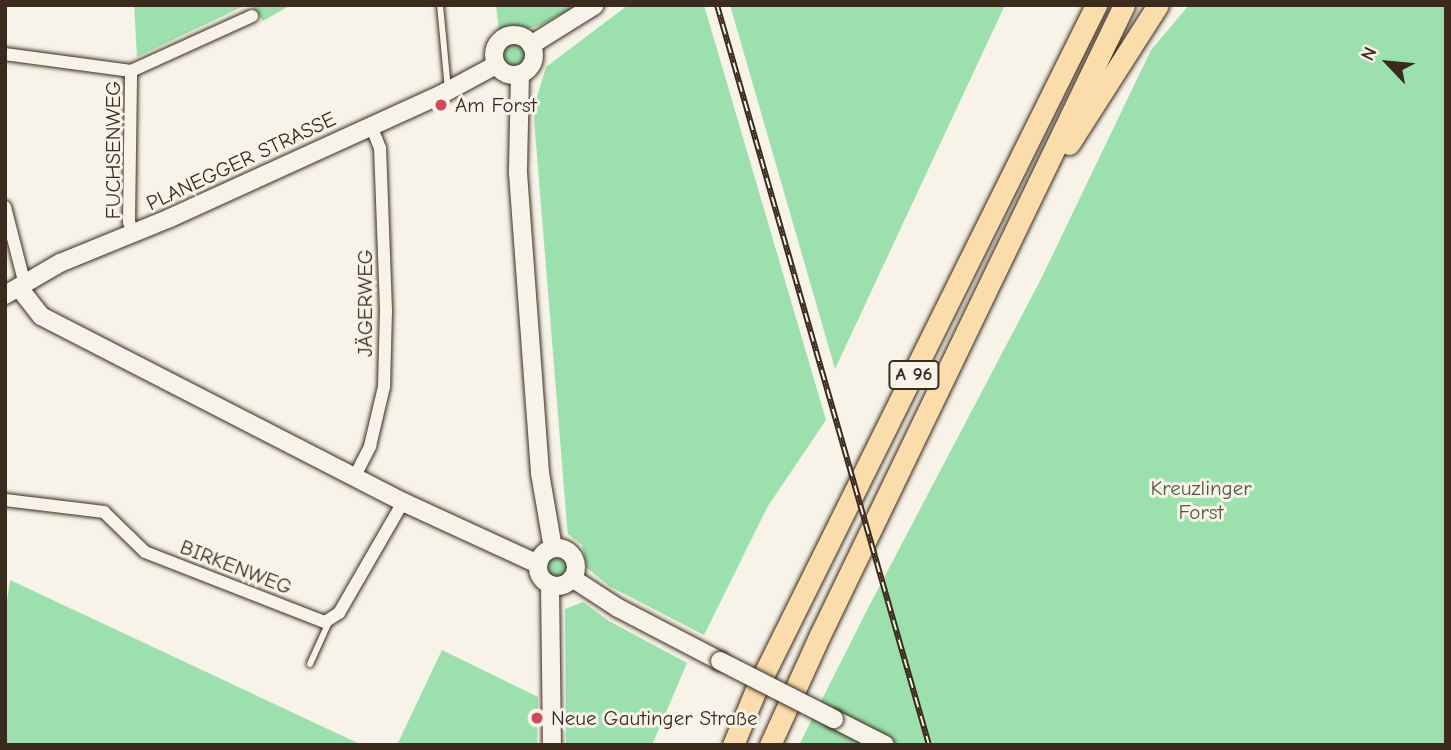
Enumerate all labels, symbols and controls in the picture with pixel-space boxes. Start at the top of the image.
north arrow [1353,28,1423,98]
text: N [1357,43,1382,64]
street label: FUCHSENWEG [100,81,126,219]
place label: Am Forst [455,92,537,118]
marker: Am Forst [433,97,449,113]
street label: PLANEGGER STRASSE [142,106,340,216]
street label: JÄGERWEG [352,249,378,357]
road number: A 96 [888,360,940,390]
park label: Kreuzlinger Forst [1150,475,1252,525]
street label: BIRKENWEG [177,534,295,600]
place label: Neue Gautinger Straße [551,705,758,731]
marker: Neue Gautinger Straße [529,710,545,726]

